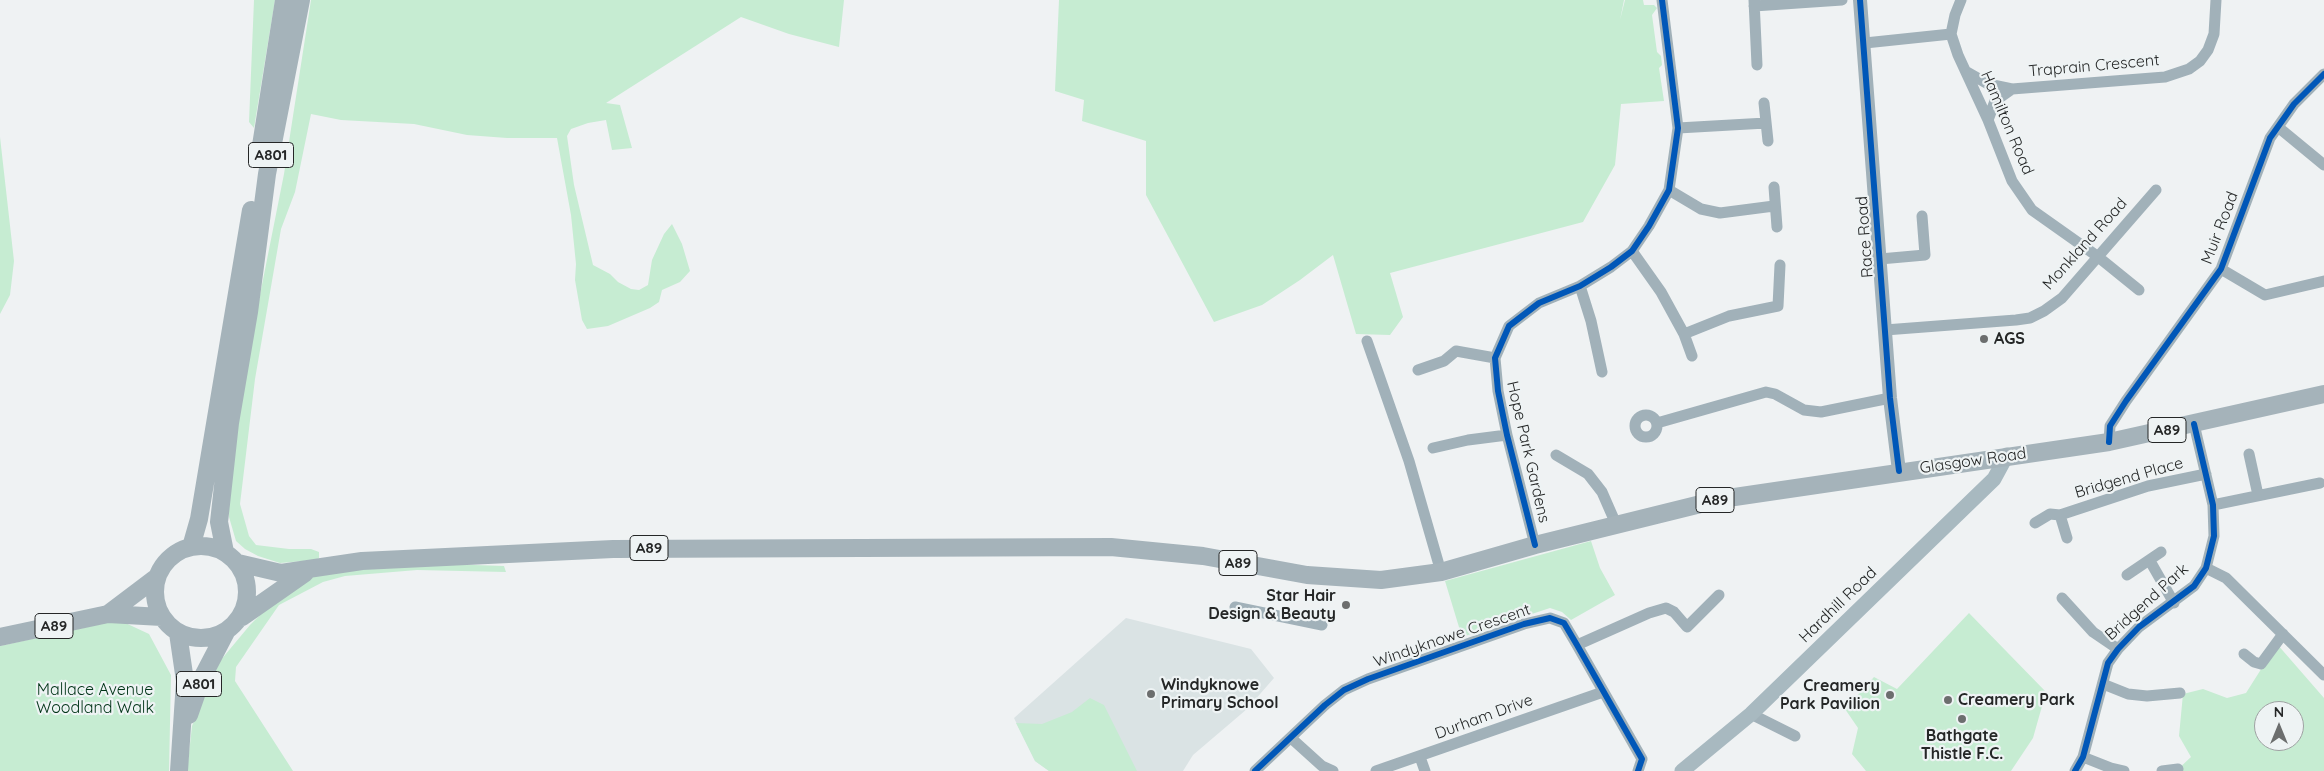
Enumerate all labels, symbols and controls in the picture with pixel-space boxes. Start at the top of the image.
street label: Traprain Crescent [2028,51,2160,81]
street label: Hamilton Road [1976,68,2038,178]
road number: A801 [248,142,294,168]
street label: Muir Road [2197,189,2243,267]
street label: Monkland Road [2039,194,2131,294]
street label: Race Road [1853,195,1877,279]
place label: AGS [1994,329,2025,349]
marker: AGS [1978,333,1990,345]
street label: Hope Park Gardens [1502,379,1554,525]
road number: A89 [2148,418,2186,442]
street label: Glasgow Road [1918,444,2028,478]
street label: Bridgend Place [2073,453,2185,503]
road number: A89 [1696,488,1734,512]
road number: A89 [630,536,668,560]
road number: A89 [1219,550,1257,576]
street label: Bridgend Park [2101,560,2193,644]
street label: Hardhill Road [1795,563,1881,647]
place label: Star Hair Design & Beauty [1208,586,1336,624]
marker: Star Hair Design & Beauty [1340,599,1352,611]
street label: Windyknowe Crescent [1371,600,1533,672]
road number: A89 [35,614,73,638]
road number: A801 [176,672,222,696]
place label: Windyknowe Primary School [1161,675,1279,713]
place label: Creamery Park Pavilion [1780,676,1880,714]
park label: Mallace Avenue Woodland Walk [36,680,154,718]
marker: Windyknowe Primary School [1145,688,1157,700]
marker: Creamery Park Pavilion [1884,689,1896,701]
street label: Durham Drive [1432,690,1536,744]
place label: Creamery Park [1958,690,2075,710]
marker: Creamery Park [1942,694,1954,706]
north arrow [2254,701,2304,751]
text: N [2274,703,2284,721]
marker: Bathgate Thistle F.C. [1956,713,1968,725]
place label: Bathgate Thistle F.C. [1921,726,2003,764]

